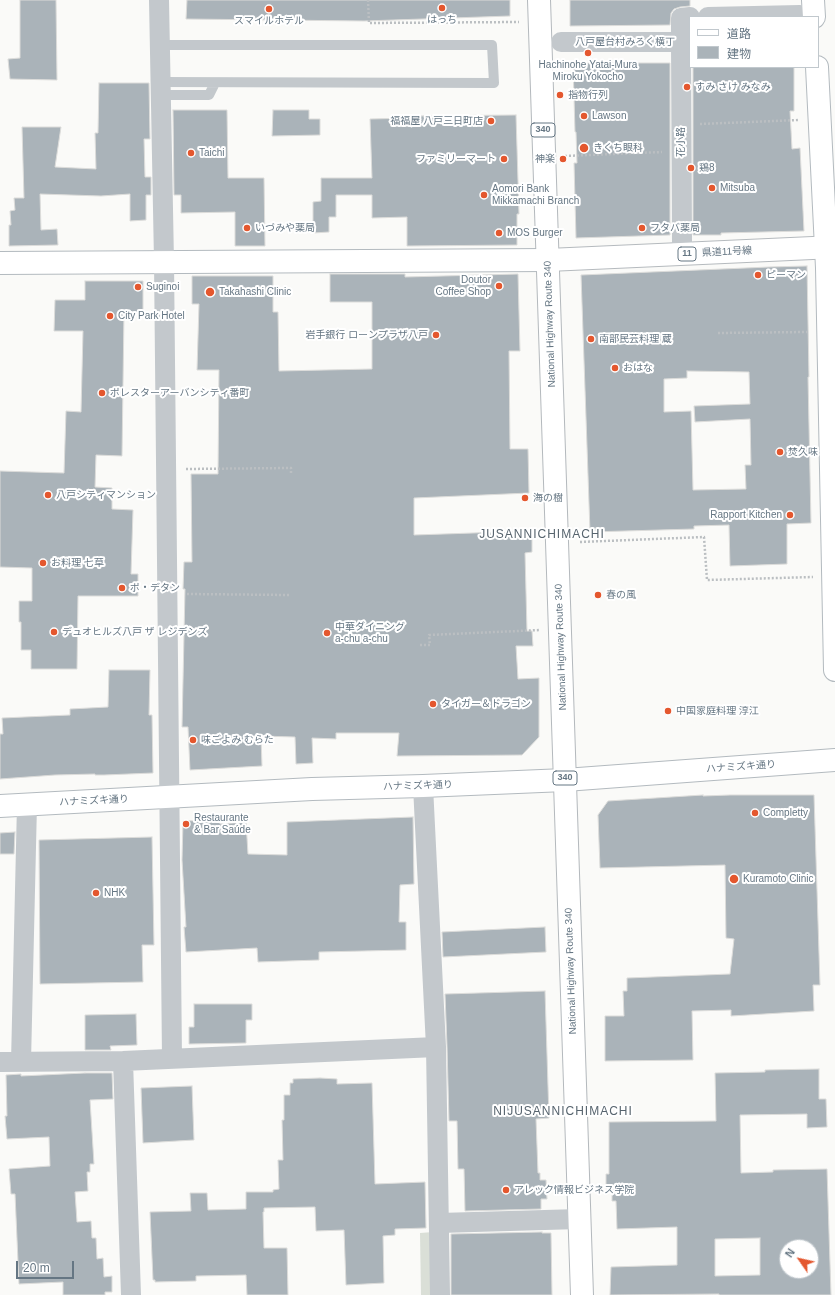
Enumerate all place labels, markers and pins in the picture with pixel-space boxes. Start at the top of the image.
marker: はっち [437,3,447,13]
marker: スマイルホテル [264,4,274,14]
place label: はっち [427,14,457,26]
place label: スマイルホテル [234,15,304,27]
marker: Hachinohe Yatai-Mura Miroku Yokocho [583,48,593,58]
place label: Hachinohe Yatai-Mura Miroku Yokocho [539,59,637,82]
place label: すみ さけ みなみ [695,81,771,93]
marker: すみ さけ みなみ [682,82,692,92]
place label: 指物行列 [568,89,608,101]
marker: 指物行列 [555,90,565,100]
place label: Lawson [592,110,626,122]
marker: Lawson [579,111,589,121]
place label: 福福屋 八戸三日町店 [390,115,483,127]
marker: 福福屋 八戸三日町店 [486,116,496,126]
marker: きくち眼科 [578,142,590,154]
place label: きくち眼科 [593,142,643,154]
place label: Taichi [199,147,225,159]
marker: Taichi [186,148,196,158]
place label: ファミリーマート [416,153,496,165]
place label: 神楽 [535,153,555,165]
marker: ファミリーマート [499,154,509,164]
marker: 神楽 [558,154,568,164]
place label: 鶏8 [699,162,715,174]
marker: 鶏8 [686,163,696,173]
place label: Mitsuba [720,182,755,194]
place label: Aomori Bank Mikkamachi Branch [492,183,579,206]
marker: Mitsuba [707,183,717,193]
marker: Aomori Bank Mikkamachi Branch [479,190,489,200]
place label: いづみや薬局 [255,222,315,234]
place label: フタバ薬局 [650,222,700,234]
marker: いづみや薬局 [242,223,252,233]
marker: フタバ薬局 [637,223,647,233]
place label: MOS Burger [507,227,563,239]
marker: MOS Burger [494,228,504,238]
place label: ピーマン [766,269,806,281]
marker: ピーマン [753,270,763,280]
place label: Doutor Coffee Shop [436,274,491,298]
place label: Suginoi [146,281,179,293]
marker: Doutor Coffee Shop [494,281,504,291]
marker: Suginoi [133,282,143,292]
marker: Takahashi Clinic [204,286,216,298]
place label: Takahashi Clinic [219,286,291,298]
place label: City Park Hotel [118,310,185,322]
marker: City Park Hotel [105,311,115,321]
place label: 岩手銀行 ローンプラザ八戸 [305,329,428,341]
marker: 岩手銀行 ローンプラザ八戸 [431,330,441,340]
place label: 南部民芸料理 蔵 [599,333,672,345]
marker: 南部民芸料理 蔵 [586,334,596,344]
place label: おはな [623,362,653,374]
marker: おはな [610,363,620,373]
place label: ポレスターアーバンシティ番町 [110,387,249,399]
marker: ポレスターアーバンシティ番町 [97,388,107,398]
place label: 焚久味 [788,446,818,458]
marker: 焚久味 [775,447,785,457]
place label: 八戸シティマンション [56,489,156,501]
marker: 八戸シティマンション [43,490,53,500]
place label: 海の樹 [533,492,563,504]
marker: 海の樹 [520,493,530,503]
place label: Rapport Kitchen [710,509,782,521]
marker: Rapport Kitchen [785,510,795,520]
place label: お料理 七草 [51,557,104,569]
marker: お料理 七草 [38,558,48,568]
place label: ポ・デタン [130,582,180,594]
marker: ポ・デタン [117,583,127,593]
place label: 春の風 [606,589,636,601]
marker: 春の風 [593,590,603,600]
place label: 中華ダイニング a-chu a-chu [335,621,405,644]
place label: デュオヒルズ八戸 ザ レジデンズ [62,626,208,638]
marker: デュオヒルズ八戸 ザ レジデンズ [49,627,59,637]
marker: 中華ダイニング a-chu a-chu [322,628,332,638]
place label: タイガー＆ドラゴン [441,698,531,710]
marker: タイガー＆ドラゴン [428,699,438,709]
place label: 中国家庭料理 淳江 [676,705,759,717]
marker: 中国家庭料理 淳江 [663,706,673,716]
place label: 味ごよみ むらた [201,734,274,746]
marker: 味ごよみ むらた [188,735,198,745]
place label: Completty [763,807,808,819]
marker: Completty [750,808,760,818]
place label: Restaurante & Bar Saúde [194,812,251,836]
marker: Restaurante & Bar Saúde [181,819,191,829]
marker: Kuramoto Clinic [728,873,740,885]
place label: Kuramoto Clinic [743,873,814,885]
place label: NHK [104,887,125,899]
marker: NHK [91,888,101,898]
place label: アレック情報ビジネス学院 [514,1184,634,1196]
marker: アレック情報ビジネス学院 [501,1185,511,1195]

